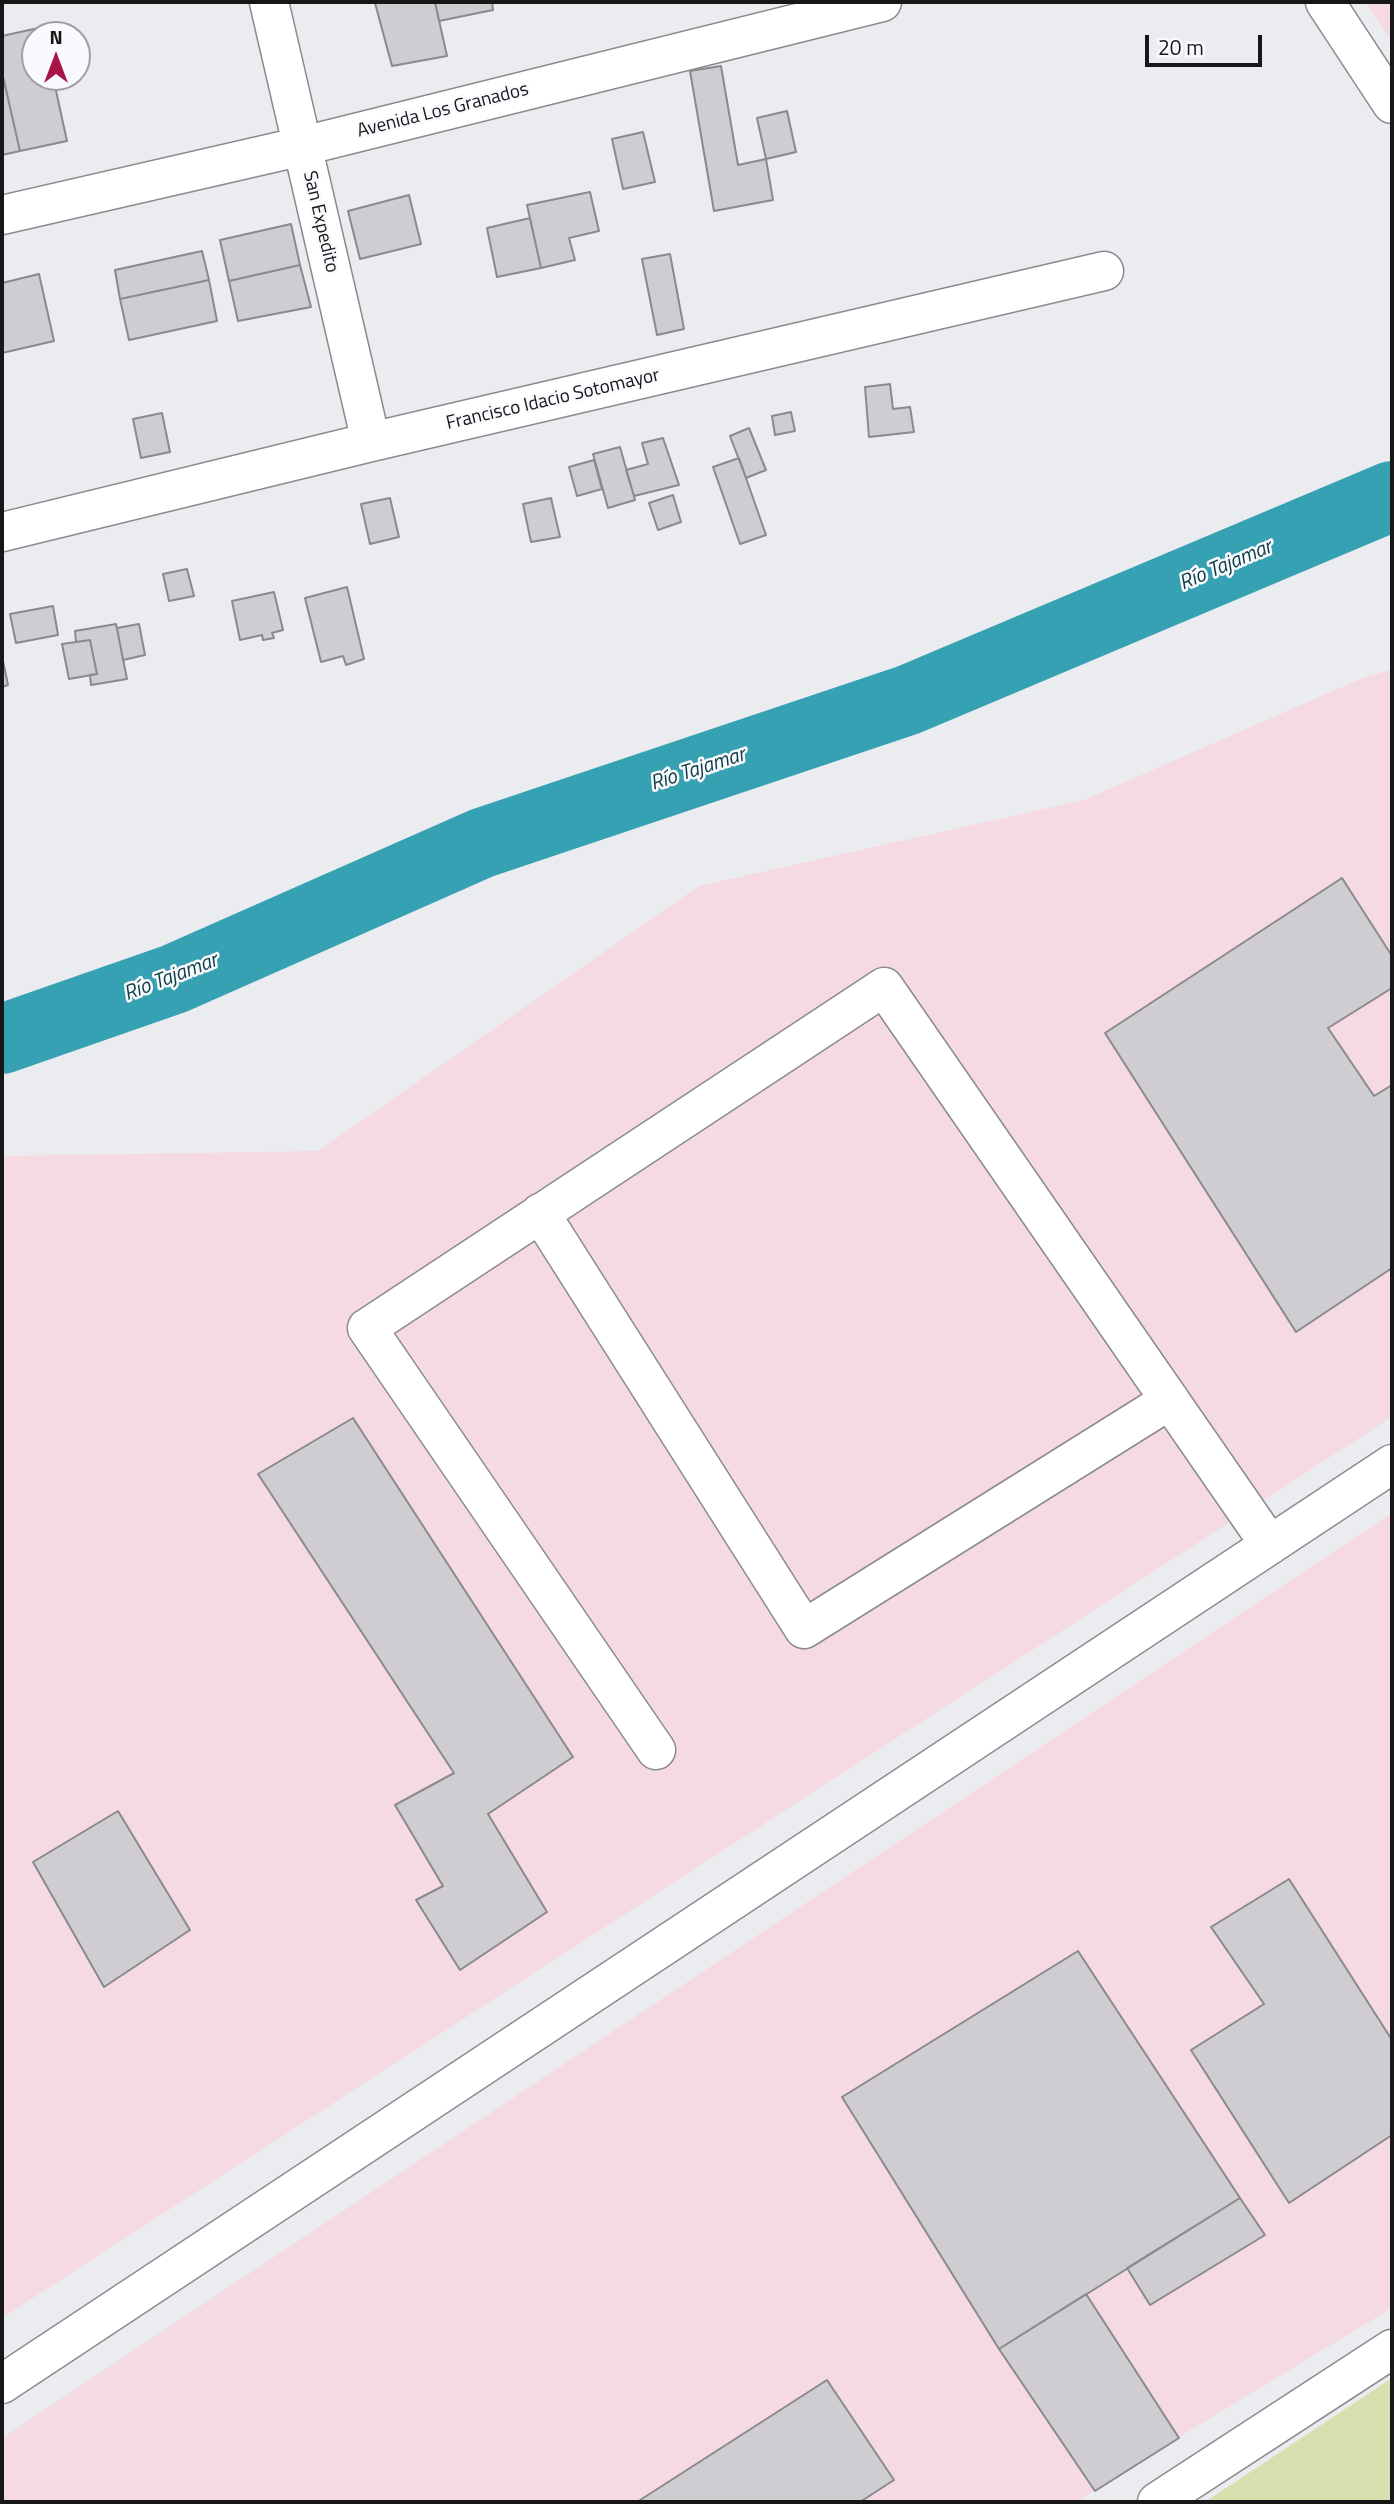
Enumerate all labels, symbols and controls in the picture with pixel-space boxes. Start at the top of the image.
north arrow [21,21,91,91]
scale bar [1149,21,1266,65]
text: N [49,22,63,51]
text: 20 m [1158,31,1204,63]
street label: Avenida Los Granados [355,79,531,143]
street label: San Expedito [297,169,343,275]
street label: Francisco Idacio Sotomayor [444,364,662,436]
water label: Río Tajamar [1176,535,1276,597]
water label: Río Tajamar [647,743,749,797]
water label: Río Tajamar [121,949,221,1007]

